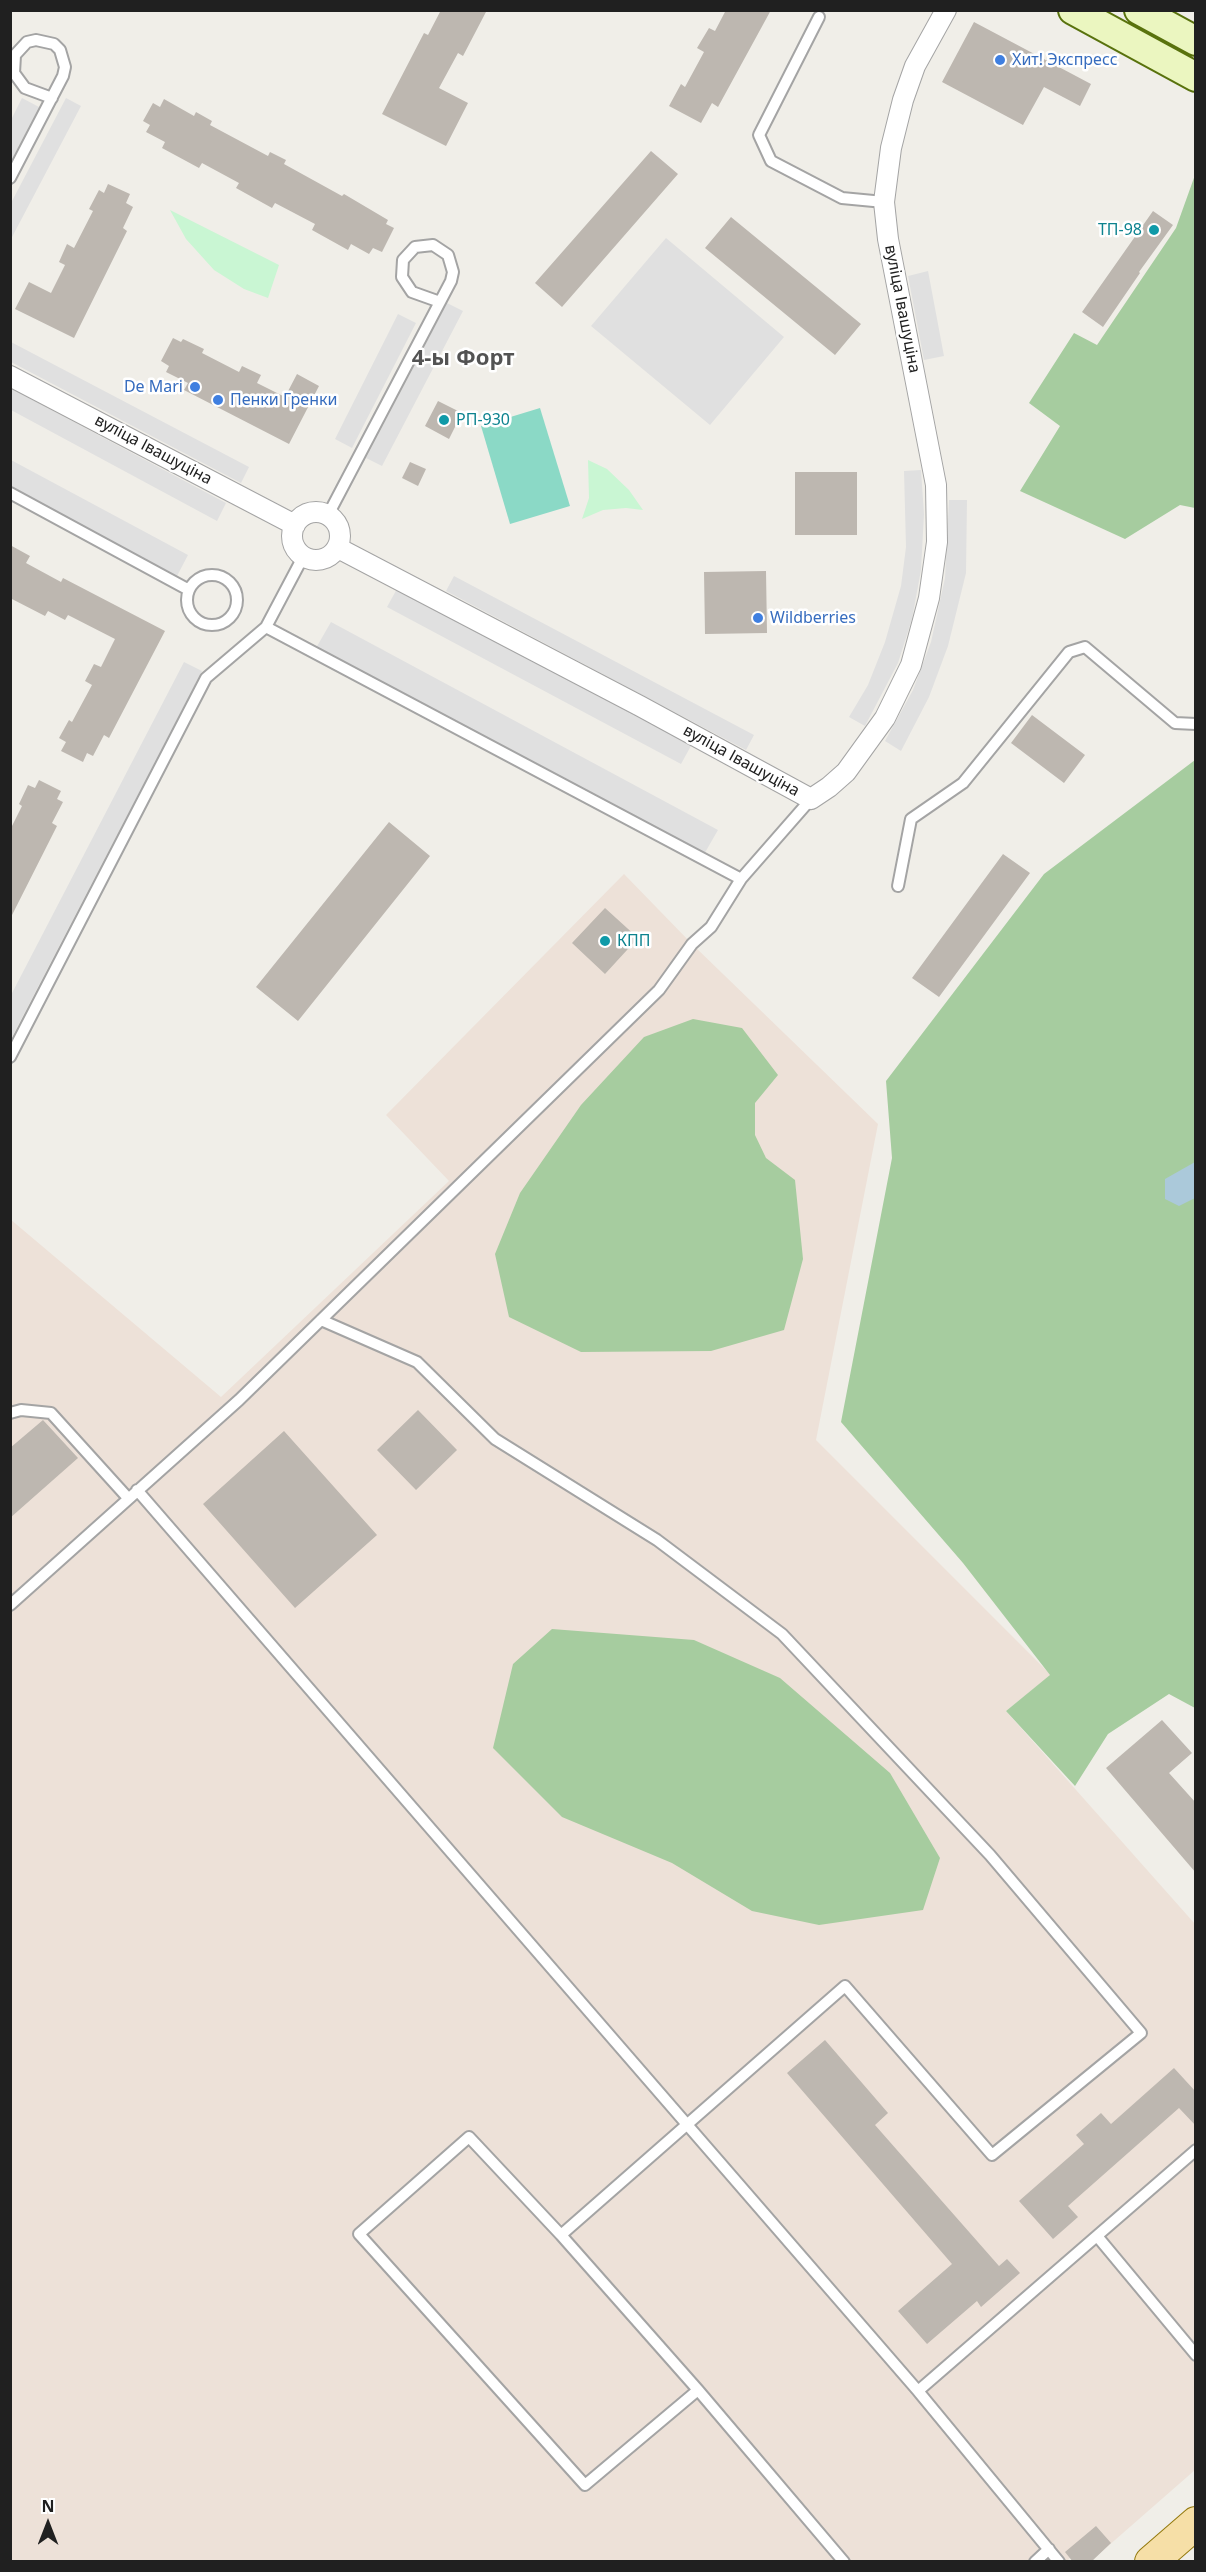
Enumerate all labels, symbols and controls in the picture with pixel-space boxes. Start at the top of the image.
place label: Хит! Экспресс [1012,50,1118,70]
marker: Хит! Экспресс [993,53,1007,67]
place label: ТП-98 [1098,220,1142,240]
marker: ТП-98 [1147,223,1161,237]
street label: вуліца Івашуціна [880,243,924,375]
district label: 4-ы Форт [412,346,514,372]
place label: De Mari [124,377,183,397]
marker: De Mari [188,380,202,394]
place label: Пенки Гренки [230,390,337,410]
marker: Пенки Гренки [211,393,225,407]
place label: РП-930 [456,410,510,430]
street label: вуліца Івашуціна [91,411,215,489]
marker: РП-930 [437,413,451,427]
place label: Wildberries [770,608,856,628]
marker: Wildberries [751,611,765,625]
street label: вуліца Івашуціна [679,721,803,801]
place label: КПП [617,931,650,951]
marker: КПП [598,934,612,948]
north arrow [18,2494,78,2554]
text: N [41,2495,55,2517]

